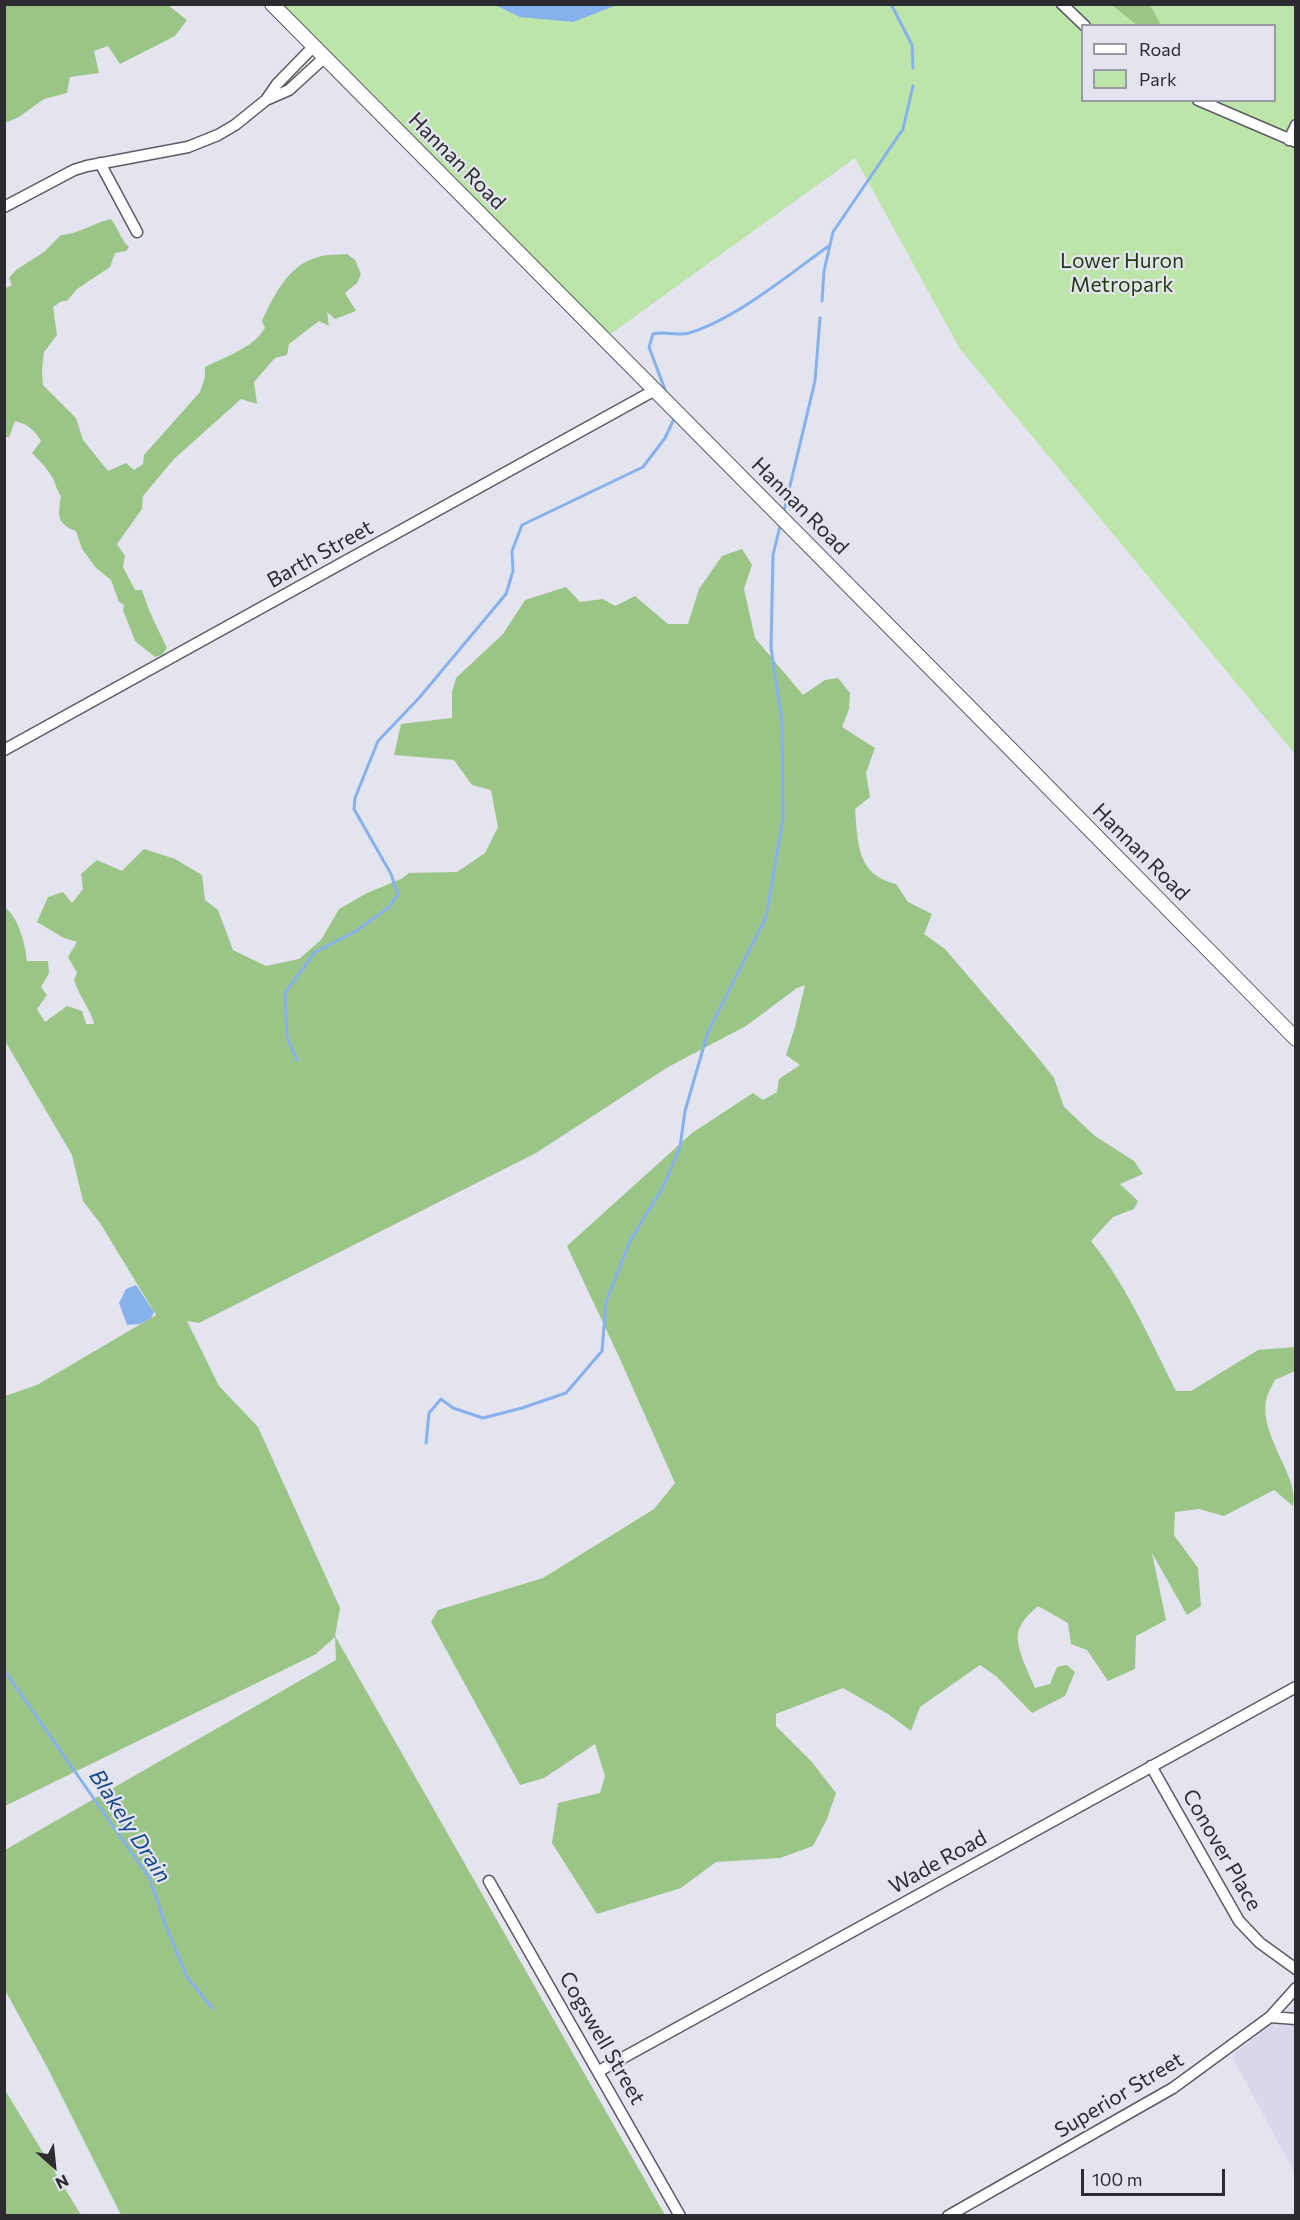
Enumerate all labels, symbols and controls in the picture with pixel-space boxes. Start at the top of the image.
legend [1081,24,1276,102]
text: Road [1139,38,1181,60]
text: Park [1139,68,1177,90]
street label: Hannan Road [403,107,511,215]
park label: Lower Huron Metropark [1060,248,1184,298]
street label: Hannan Road [746,452,854,560]
street label: Barth Street [263,515,377,593]
street label: Hannan Road [1087,798,1195,906]
water label: Blakely Drain [84,1764,176,1888]
street label: Conover Place [1177,1785,1267,1915]
street label: Wade Road [885,1825,991,1899]
street label: Cogswell Street [554,1967,650,2109]
street label: Superior Street [1050,2047,1188,2143]
north arrow [24,2136,84,2196]
scale bar [1084,2157,1228,2195]
text: 100 m [1092,2168,1142,2190]
text: N [53,2171,72,2194]

